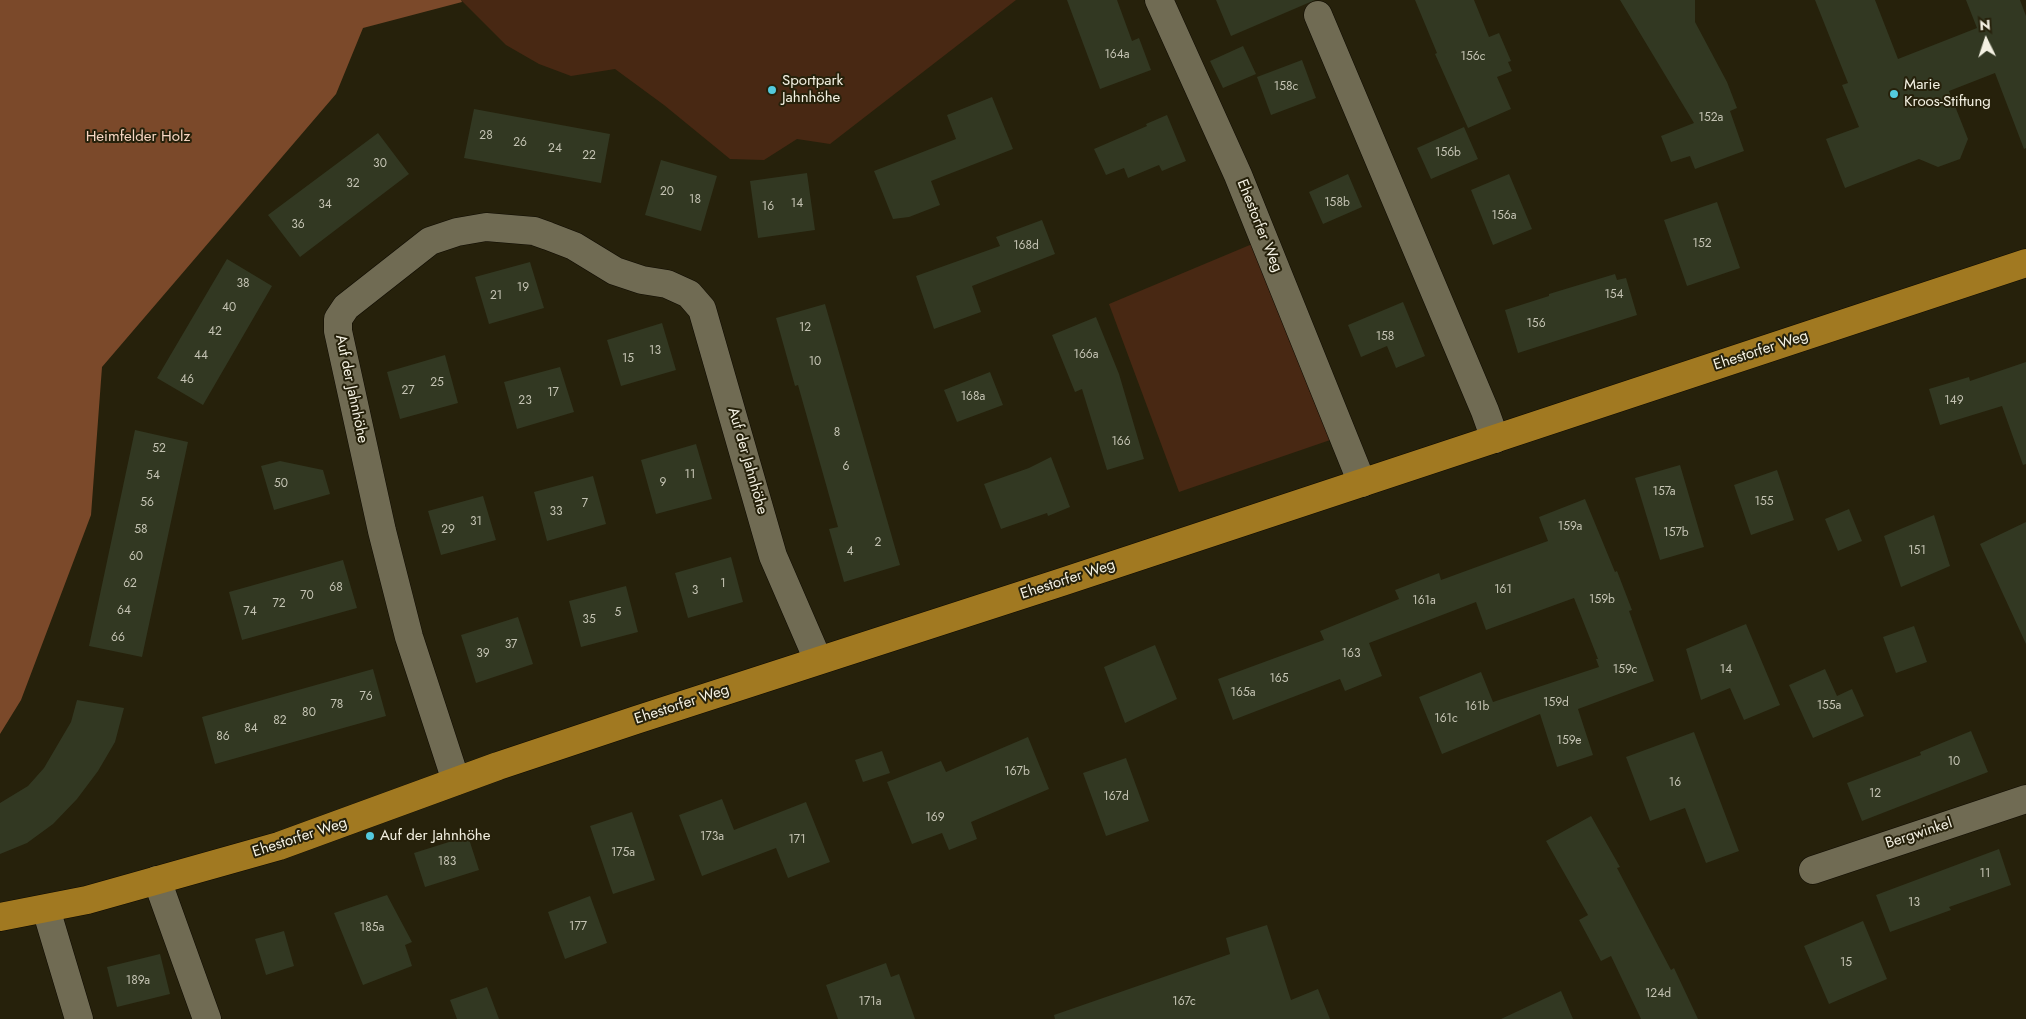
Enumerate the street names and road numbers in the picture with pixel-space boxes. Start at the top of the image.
street label: Ehestorfer Weg [1232,177,1286,275]
street label: Ehestorfer Weg [1711,327,1811,375]
street label: Auf der Jahnhöhe [331,333,371,445]
street label: Auf der Jahnhöhe [723,405,771,517]
street label: Ehestorfer Weg [1018,556,1118,604]
street label: Ehestorfer Weg [632,681,732,729]
street label: Ehestorfer Weg [250,814,350,862]
street label: Bergwinkel [1883,815,1955,853]

